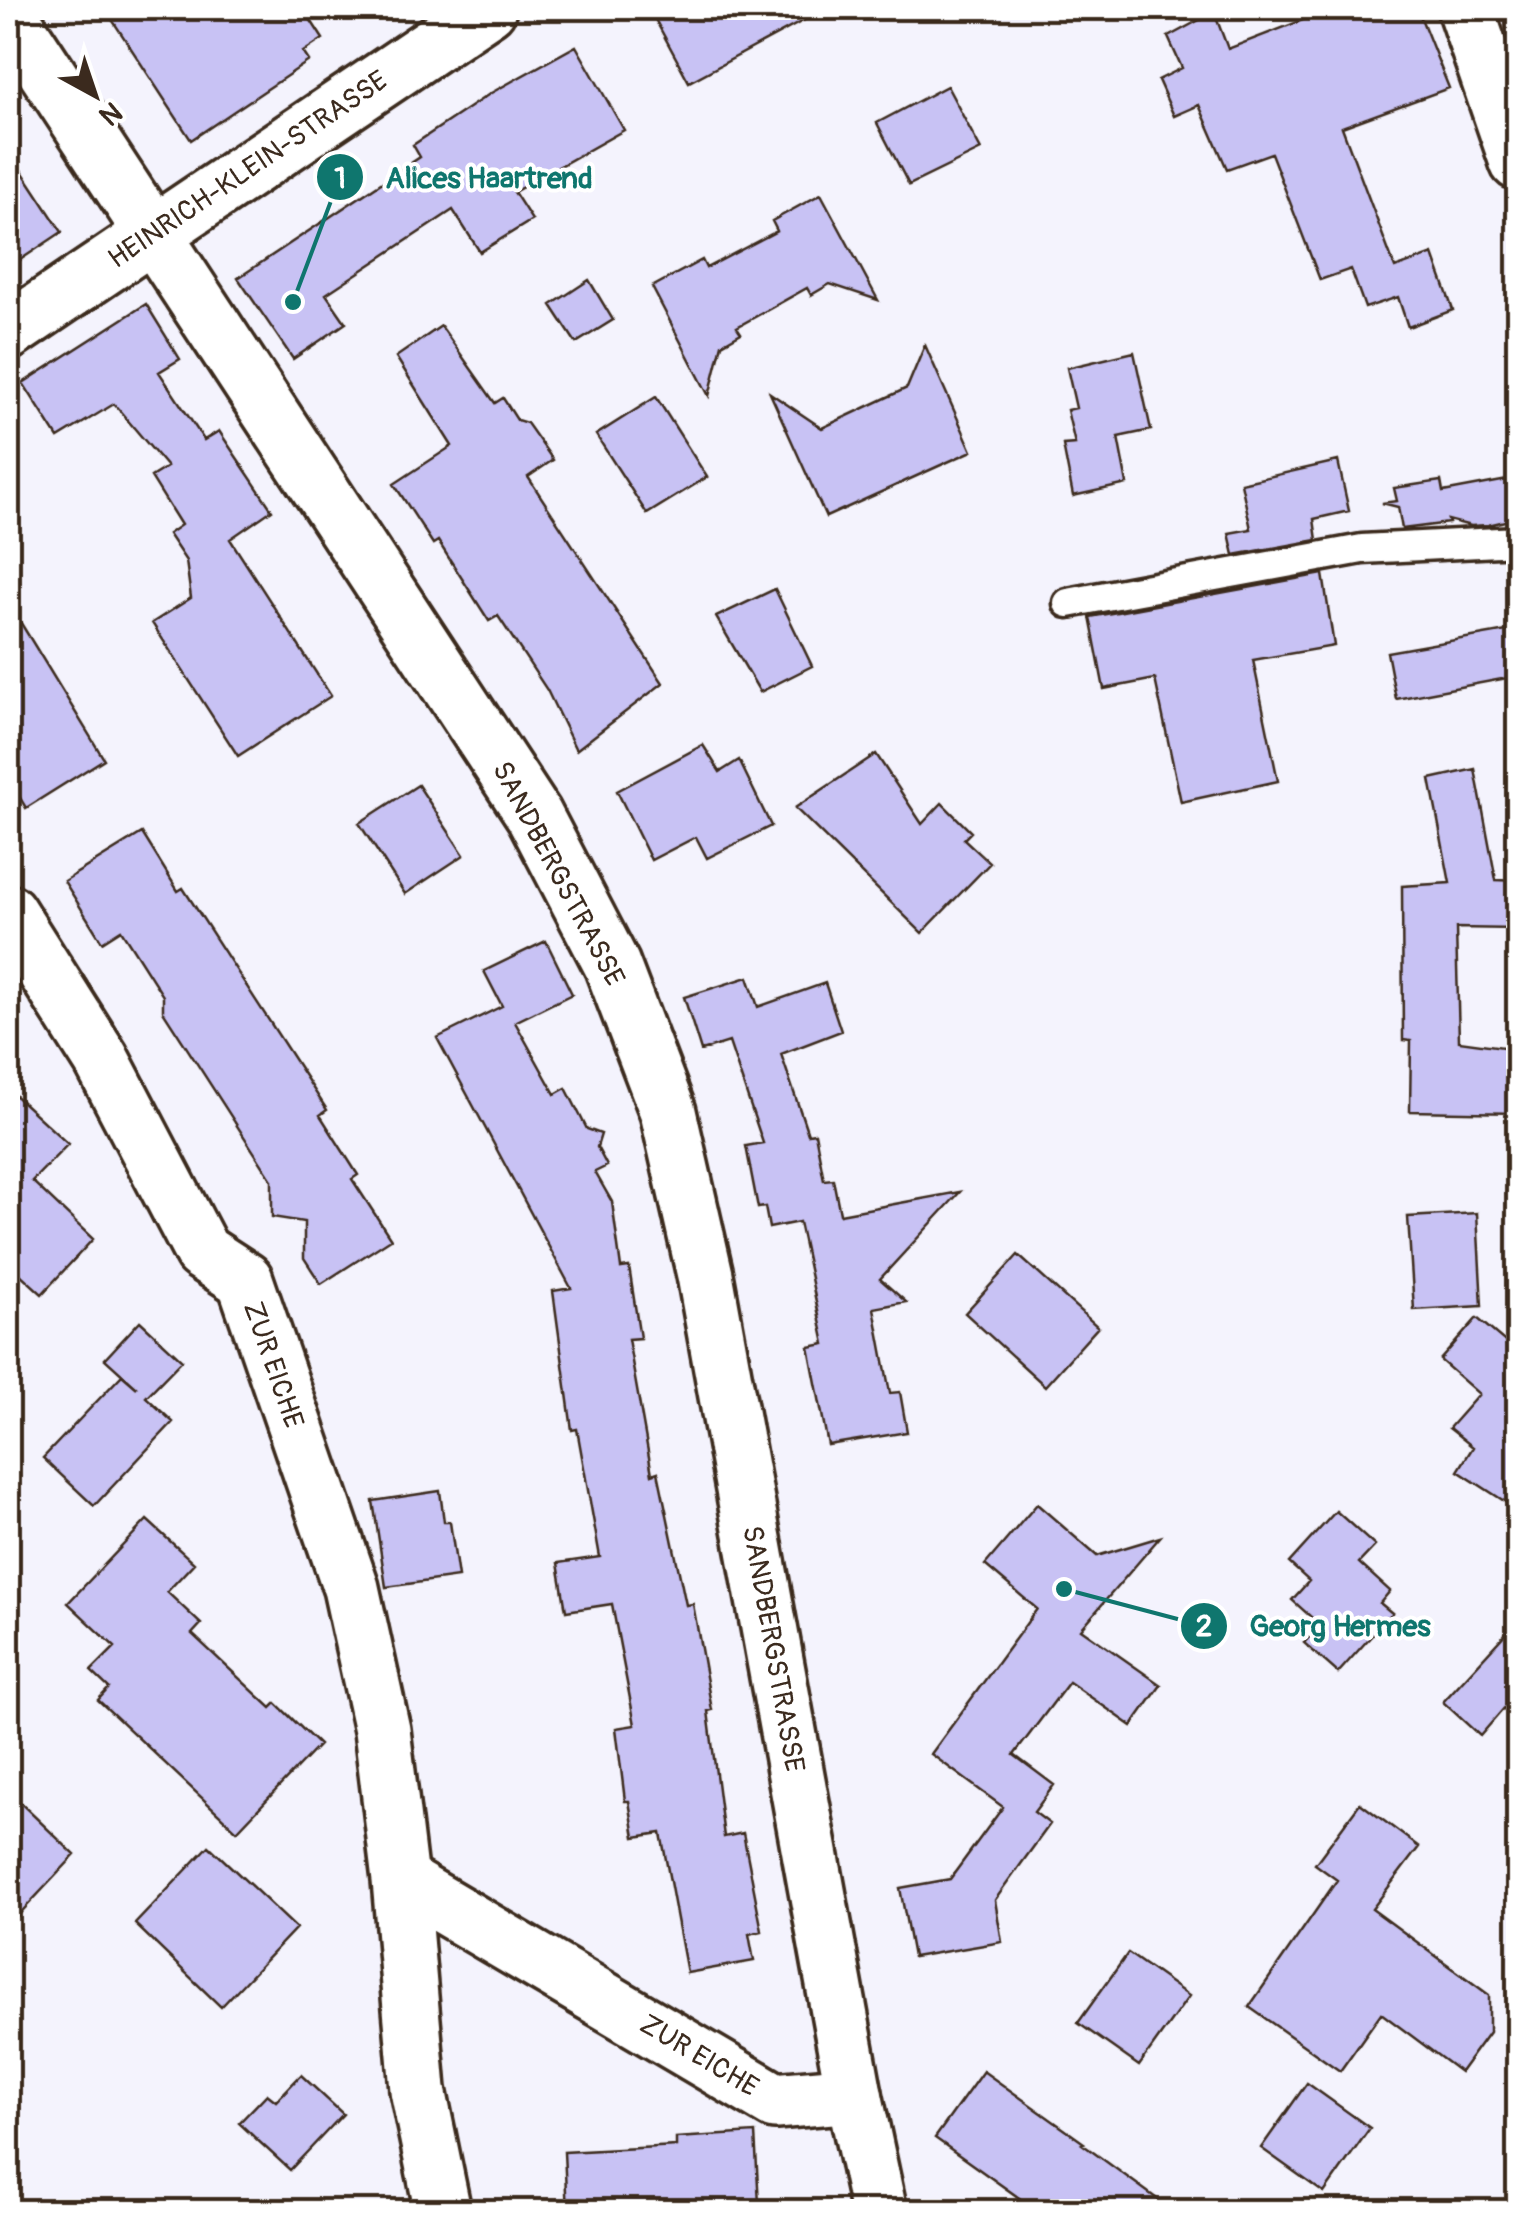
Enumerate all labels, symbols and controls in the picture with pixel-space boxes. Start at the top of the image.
north arrow [45,45,145,145]
street label: HEINRICH-KLEIN-STRASSE [102,64,394,276]
callout: Alices Haartrend [315,147,612,207]
text: 1 [334,160,346,197]
text: Alices Haartrend [385,160,593,197]
street label: SANDBERGSTRASSE [484,756,632,992]
street label: ZUR EICHE [235,1297,311,1433]
street label: SANDBERGSTRASSE [734,1523,812,1775]
callout: Georg Hermes [1179,1596,1451,1656]
text: 2 [1196,1608,1212,1645]
text: Georg Hermes [1249,1608,1431,1645]
street label: ZUR EICHE [633,2007,765,2105]

